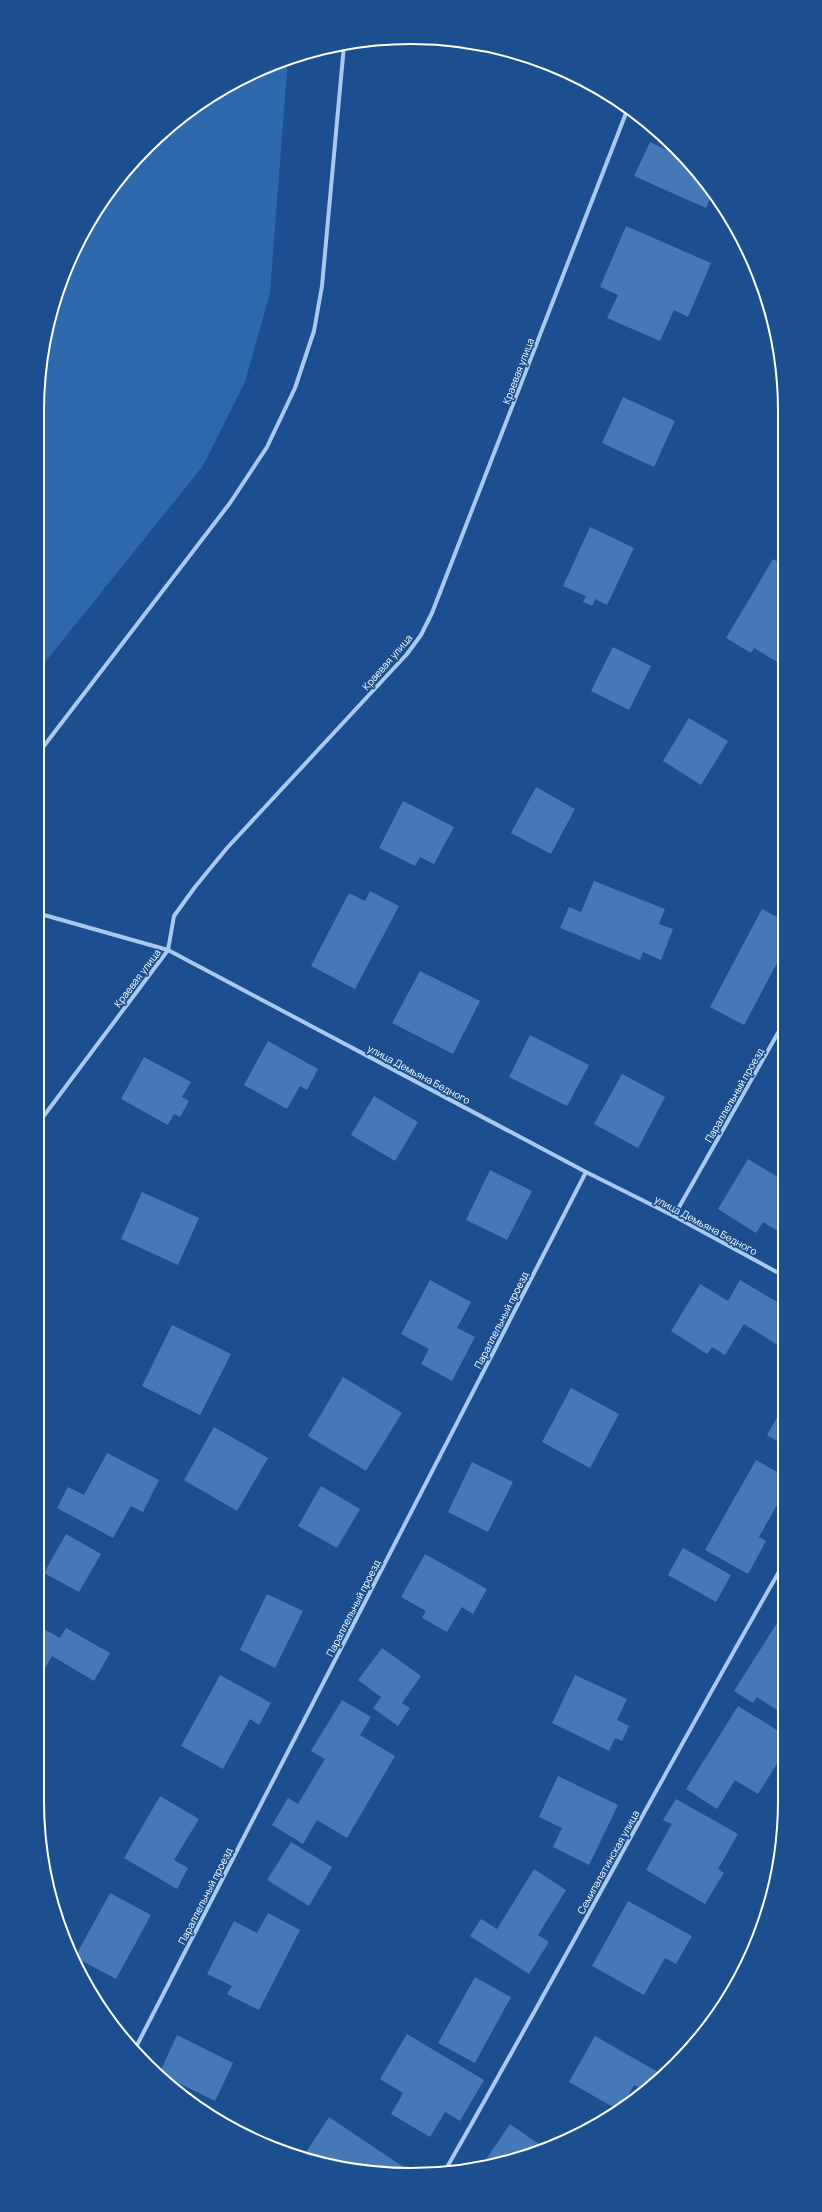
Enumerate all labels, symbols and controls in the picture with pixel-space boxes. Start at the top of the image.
street label: Краевая улица [499,336,537,406]
street label: Краевая улица [359,631,415,693]
street label: Краевая улица [110,946,164,1010]
street label: улица Демьяна Бедного [365,1041,473,1107]
street label: Параллельный проезд [701,1045,767,1145]
street label: улица Демьяна Бедного [652,1192,760,1258]
street label: Параллельный проезд [471,1269,531,1371]
street label: Параллельный проезд [323,1557,383,1659]
street label: Семипалатинская улица [574,1808,642,1916]
street label: Параллельный проезд [175,1845,235,1947]

